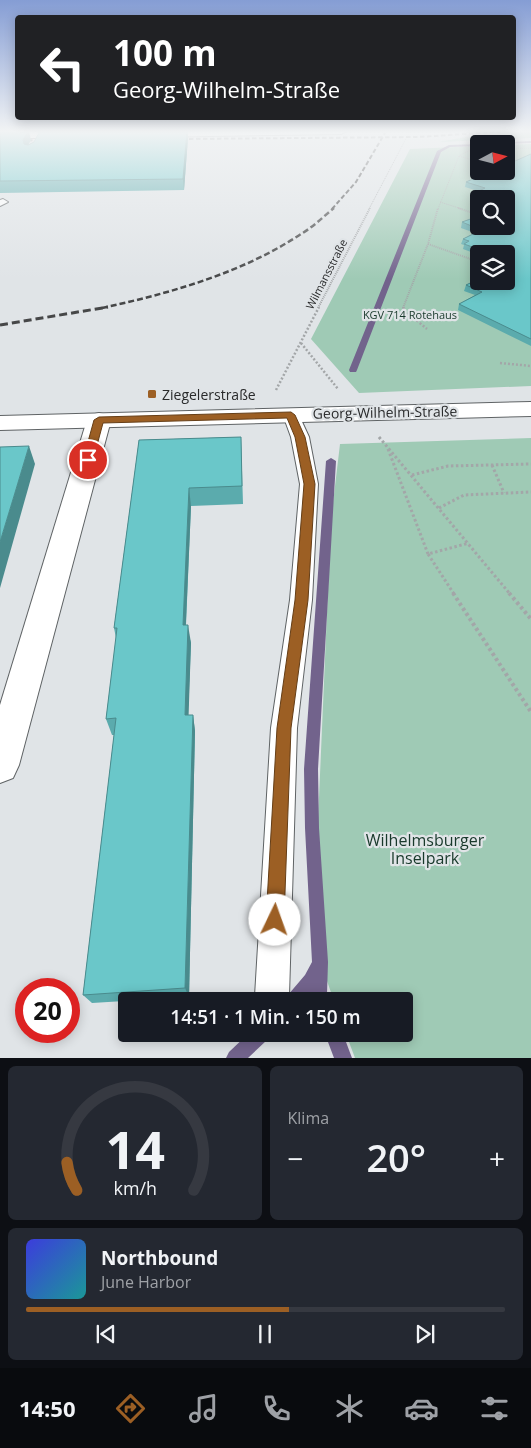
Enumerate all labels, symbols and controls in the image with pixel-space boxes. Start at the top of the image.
text: 100 m [113,29,217,76]
icon: left [30,35,95,100]
text: Georg-Wilhelm-Straße [113,74,340,104]
north arrow [470,135,515,180]
map controls [470,135,515,290]
button: search [470,190,515,235]
street label: Wilmansstraße [302,236,350,312]
button: layers [470,245,515,290]
park label: KGV 714 Rotehaus [363,307,457,322]
place label: Ziegelerstraße [162,385,256,404]
marker: Ziegelerstraße [146,388,158,400]
street label: Georg-Wilhelm-Straße [313,401,458,423]
pin [67,439,109,481]
icon: arrive [74,446,102,474]
park label: Wilhelmsburger Inselpark [366,829,485,869]
position arrow [248,893,300,945]
speed limit sign: 20 [15,978,80,1043]
text: 14:51 · 1 Min. · 150 m [170,1004,361,1030]
text: Klima [288,1107,329,1129]
text: 14 [105,1113,164,1184]
text: 20° [366,1131,426,1183]
text: − [288,1139,304,1177]
text: + [489,1139,505,1177]
text: km/h [113,1176,156,1200]
text: Northbound [101,1245,218,1271]
text: June Harbor [101,1271,191,1293]
icon: previous [92,1320,120,1348]
icon: pause [251,1320,279,1348]
icon: next [411,1320,439,1348]
icon: directions [113,1391,148,1426]
icon: music [186,1391,221,1426]
icon: phone [259,1391,294,1426]
icon: climate [332,1391,367,1426]
icon: car [404,1391,439,1426]
icon: filters [477,1391,512,1426]
text: 14:50 [19,1393,75,1423]

